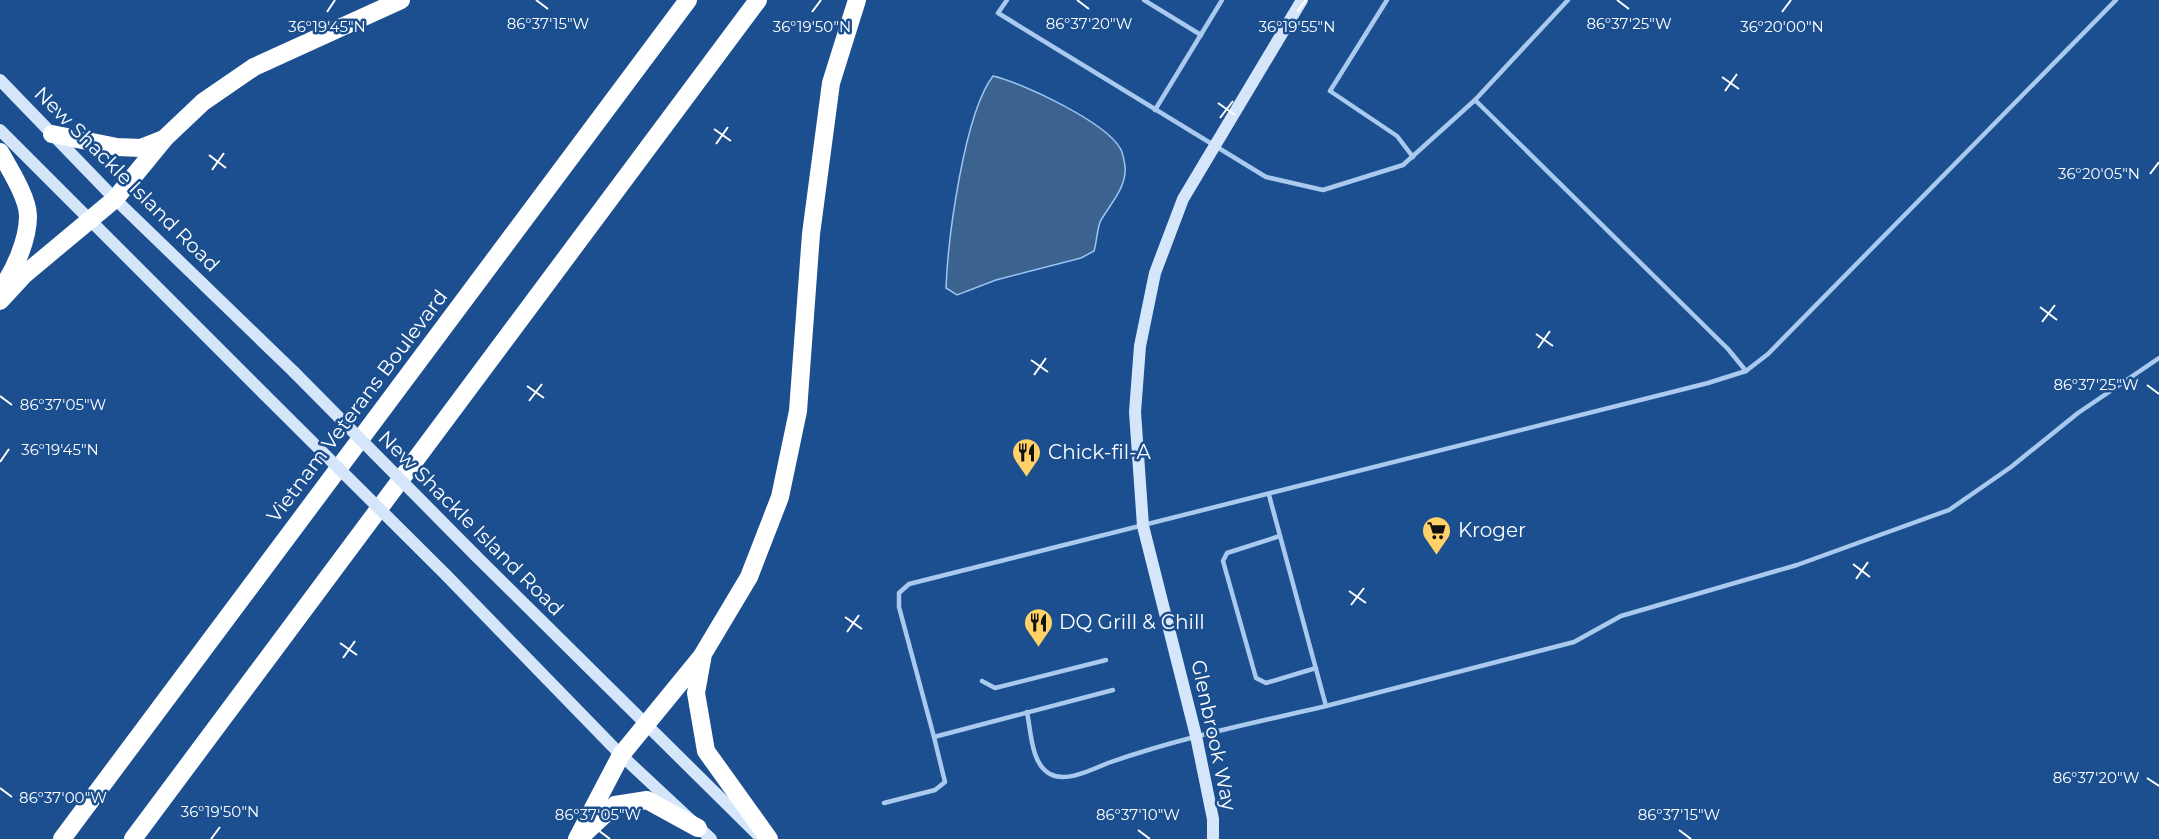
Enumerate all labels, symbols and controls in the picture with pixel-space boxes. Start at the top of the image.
text: 86°37'15"W [507,14,590,33]
text: 86°37'20"W [1046,14,1133,33]
text: 86°37'25"W [1586,14,1672,33]
text: 36°19'45"N [288,17,366,36]
text: 36°19'50"N [773,17,851,36]
text: 36°19'55"N [1259,17,1335,36]
text: 36°20'00"N [1740,17,1824,36]
street label: New Shackle Island Road [29,81,225,277]
text: 36°20'05"N [2058,164,2140,183]
street label: Vietnam Veterans Boulevard [262,285,452,527]
text: 86°37'25"W [2053,375,2139,394]
text: 86°37'05"W [20,395,106,414]
street label: New Shackle Island Road [373,425,569,621]
restaurant icon: Chick-fil-A [1011,436,1043,478]
text: 36°19'45"N [21,440,99,459]
place label: Chick-fil-A [1048,440,1151,464]
supermarket icon: Kroger [1421,514,1453,556]
place label: Kroger [1458,518,1526,542]
restaurant icon: DQ Grill & Chill [1022,606,1054,648]
place label: DQ Grill & Chill [1059,610,1205,634]
street label: Glenbrook Way [1186,657,1242,813]
text: 86°37'20"W [2053,768,2140,787]
text: 86°37'00"W [19,788,107,807]
text: 36°19'50"N [181,802,259,821]
text: 86°37'05"W [555,805,641,824]
text: 86°37'10"W [1096,805,1180,824]
text: 86°37'15"W [1638,805,1721,824]

